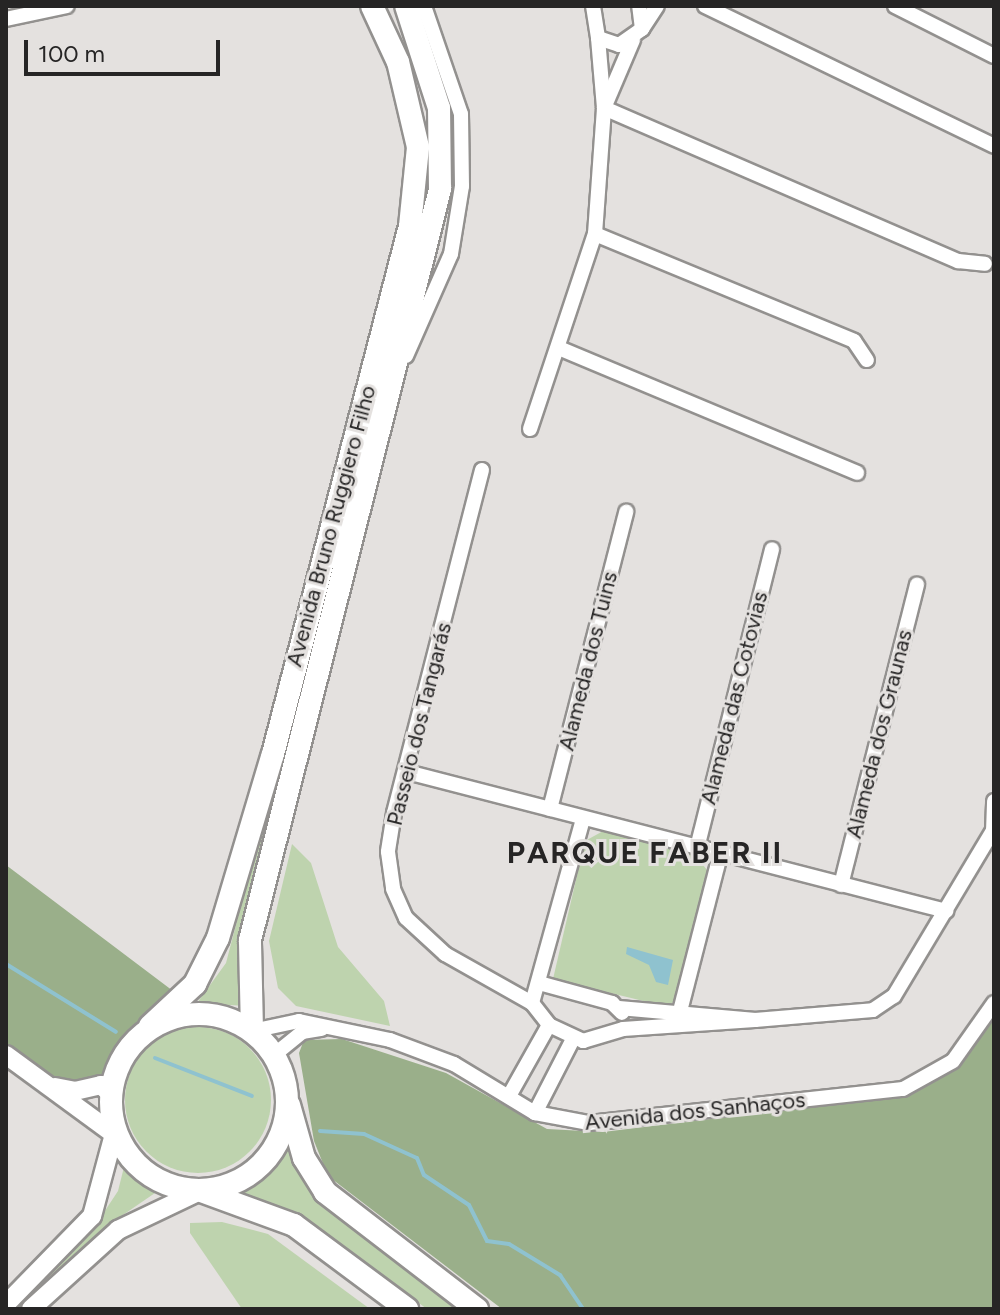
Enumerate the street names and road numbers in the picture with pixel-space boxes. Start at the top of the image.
street label: Avenida Bruno Ruggiero Filho [281,383,381,669]
street label: Alameda dos Tuins [553,569,623,753]
street label: Alameda das Cotovias [695,589,773,807]
street label: Passeio dos Tangarás [381,620,457,828]
street label: Alameda dos Graunas [840,627,918,841]
street label: Avenida dos Sanhaços [583,1086,807,1136]

